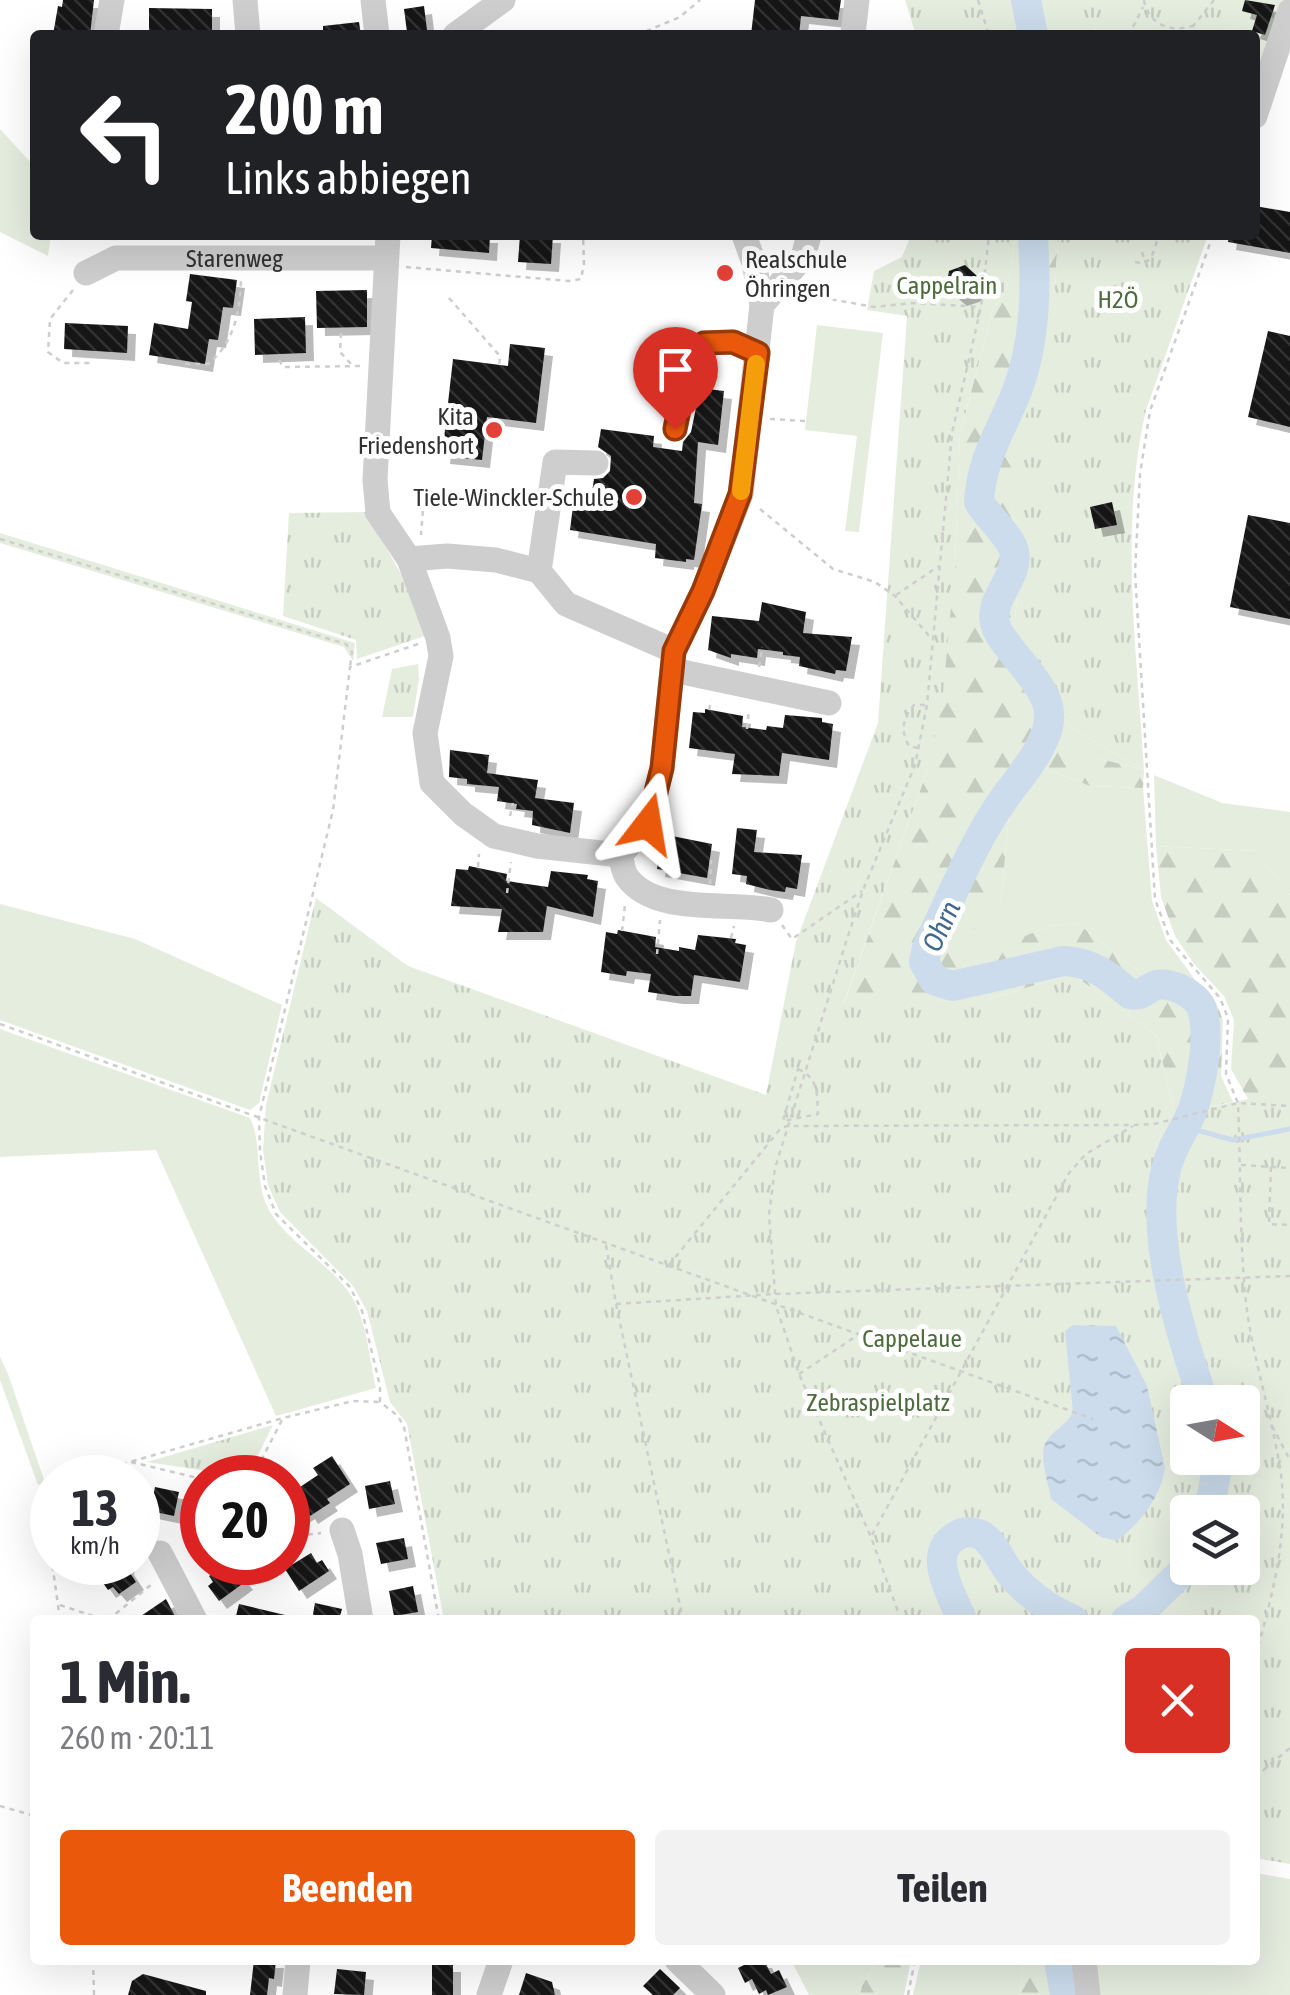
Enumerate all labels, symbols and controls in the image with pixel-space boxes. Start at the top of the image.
text: 200 m [225,69,384,149]
icon: left [60,70,190,200]
text: Links abbiegen [225,152,472,204]
street label: Starenweg [186,244,283,272]
place label: Realschule Öhringen [745,245,847,302]
marker: Realschule Öhringen [714,262,736,284]
park label: Cappelrain [897,271,997,299]
park label: H2Ö [1098,285,1138,313]
pin [633,327,718,430]
icon: arrive [648,342,703,397]
place label: Kita Friedenshort [358,402,474,459]
marker: Kita Friedenshort [483,419,505,441]
place label: Tiele-Winckler-Schule [413,483,614,511]
marker: Tiele-Winckler-Schule [623,486,645,508]
position arrow [596,772,700,876]
water label: Ohrn [916,895,967,956]
park label: Cappelaue [862,1324,962,1352]
north arrow [1170,1385,1260,1475]
map controls [1170,1385,1260,1585]
park label: Zebraspielplatz [806,1388,950,1416]
speed limit sign: 20 [180,1455,310,1585]
text: 13 [71,1479,118,1537]
button: layers [1170,1495,1260,1585]
text: km/h [70,1531,120,1559]
text: 1 Min. [60,1647,190,1716]
button: close [1125,1648,1230,1753]
text: 260 m · 20:11 [60,1719,215,1756]
button: Beenden [60,1830,635,1945]
button: Teilen [655,1830,1230,1945]

